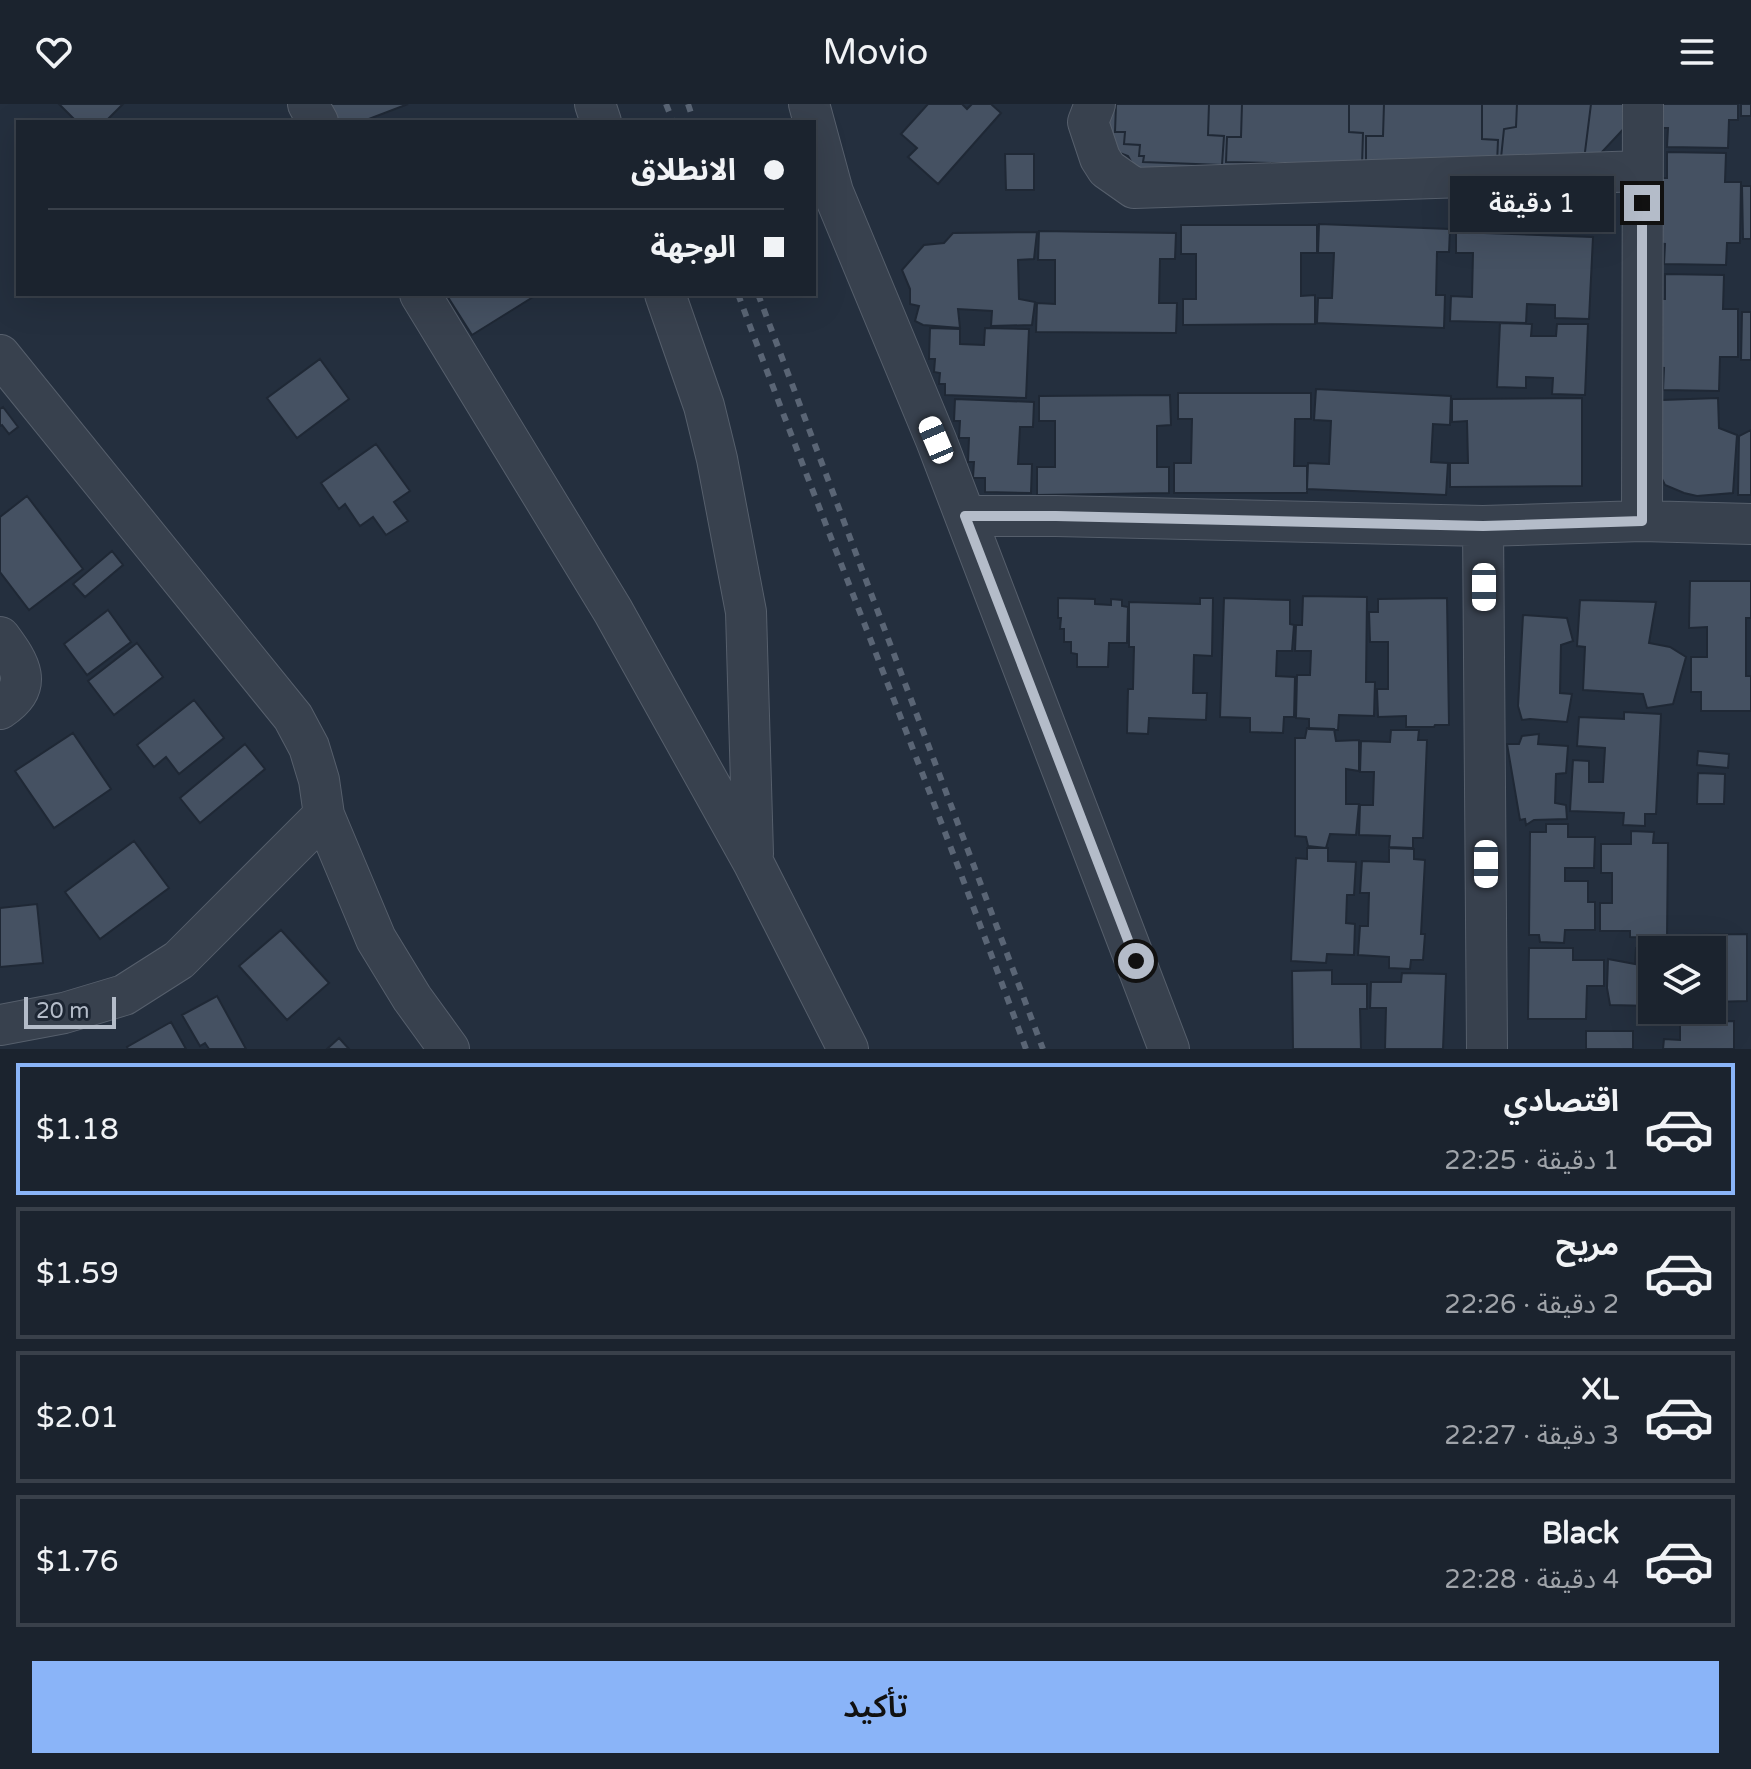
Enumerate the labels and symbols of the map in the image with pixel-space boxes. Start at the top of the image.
callout: 1 دقيقة [1450,175,1614,231]
route end [1624,185,1660,221]
car [916,413,956,467]
car [1472,563,1496,611]
car [1474,840,1498,888]
route start [1118,943,1154,979]
scale bar [24,993,116,1029]

